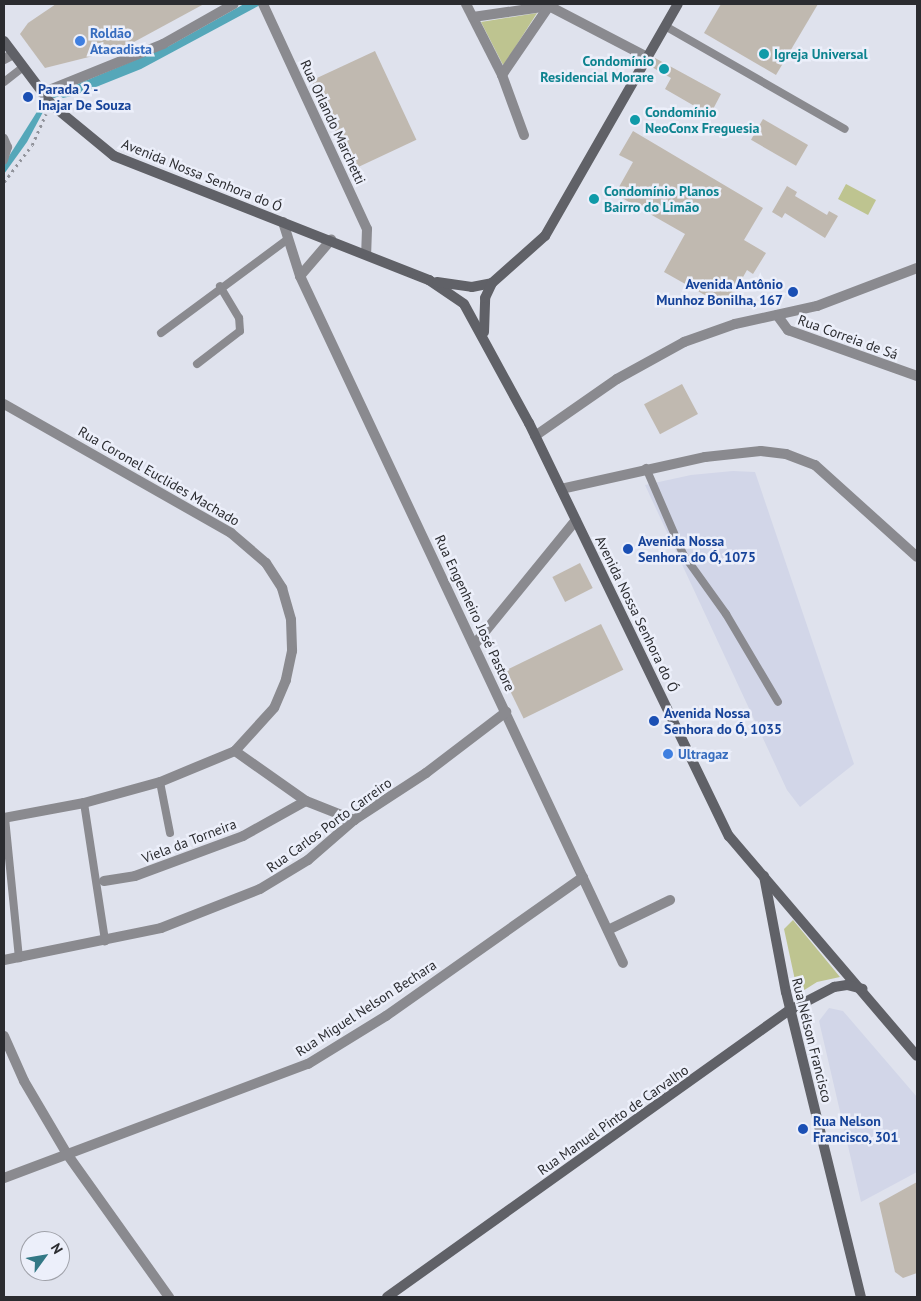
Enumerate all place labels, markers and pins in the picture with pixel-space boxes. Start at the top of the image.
place label: Roldão Atacadista [90,25,152,58]
marker: Roldão Atacadista [74,35,86,47]
place label: Igreja Universal [774,46,868,62]
marker: Igreja Universal [758,48,770,60]
place label: Condomínio Residencial Morare [540,53,654,85]
marker: Condomínio Residencial Morare [658,63,670,75]
place label: Parada 2 - Inajar De Souza [38,81,131,114]
marker: Parada 2 - Inajar De Souza [22,91,34,103]
place label: Condomínio NeoConx Freguesia [645,104,760,136]
marker: Condomínio NeoConx Freguesia [629,114,641,126]
place label: Condomínio Planos Bairro do Limão [604,183,719,216]
marker: Condomínio Planos Bairro do Limão [588,193,600,205]
place label: Avenida Antônio Munhoz Bonilha, 167 [655,276,783,308]
marker: Avenida Antônio Munhoz Bonilha, 167 [787,286,799,298]
place label: Avenida Nossa Senhora do Ó, 1075 [638,533,757,566]
marker: Avenida Nossa Senhora do Ó, 1075 [622,543,634,555]
place label: Avenida Nossa Senhora do Ó, 1035 [664,705,783,738]
marker: Avenida Nossa Senhora do Ó, 1035 [648,715,660,727]
place label: Ultragaz [678,746,728,762]
marker: Ultragaz [662,748,674,760]
place label: Rua Nelson Francisco, 301 [813,1113,899,1146]
marker: Rua Nelson Francisco, 301 [797,1123,809,1135]

